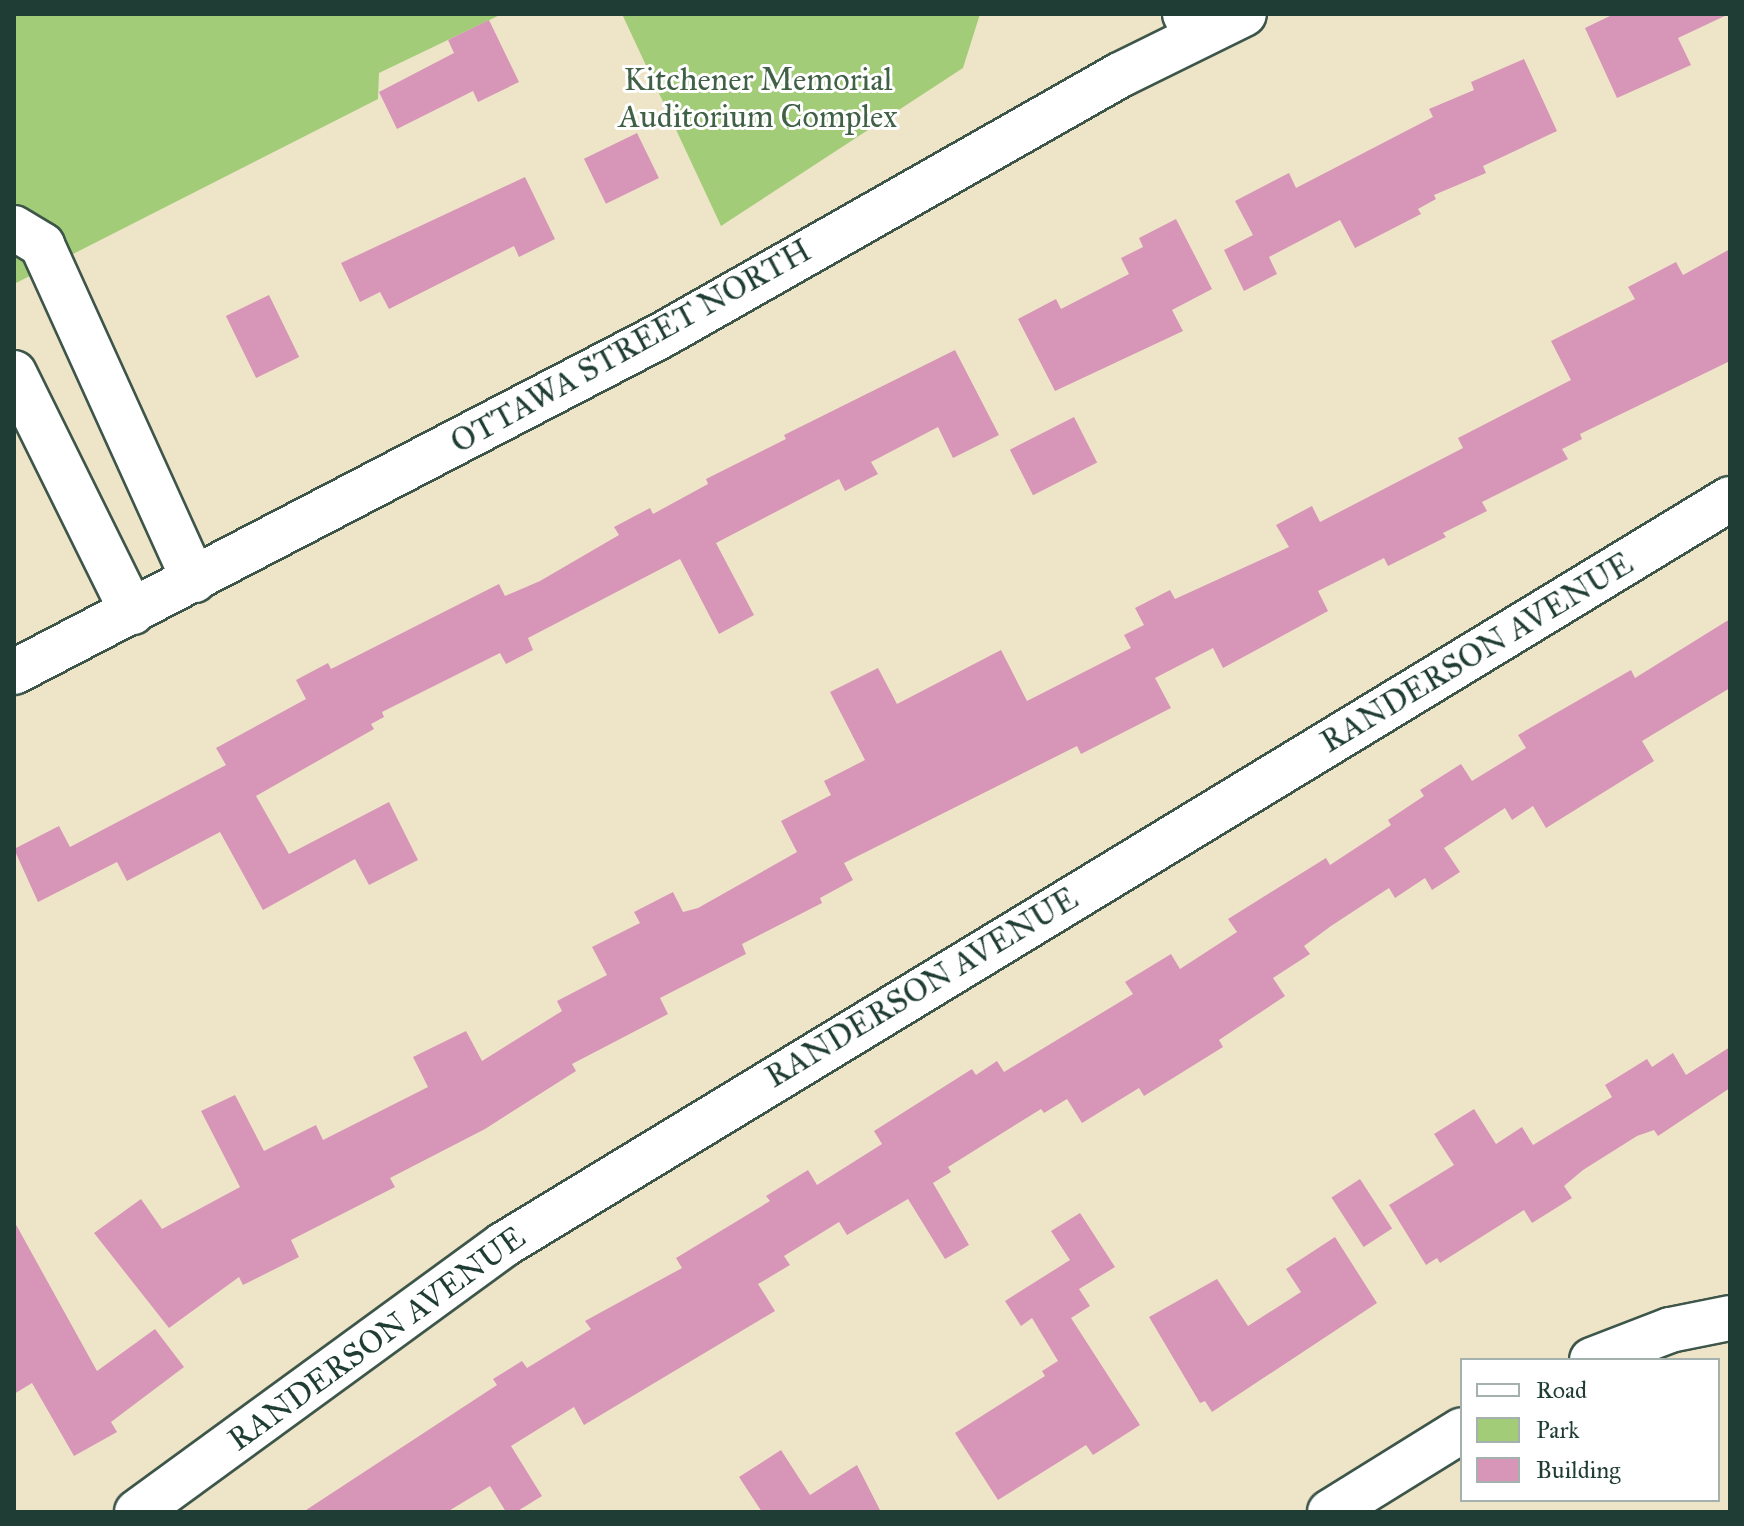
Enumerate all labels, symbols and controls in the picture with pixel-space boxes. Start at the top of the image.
park label: Kitchener Memorial Auditorium Complex [619,62,897,137]
street label: OTTAWA STREET NORTH [444,232,818,462]
street label: RANDERSON AVENUE [1314,544,1640,762]
street label: RANDERSON AVENUE [759,879,1085,1097]
street label: RANDERSON AVENUE [221,1218,533,1460]
legend [1460,1358,1720,1502]
text: Road [1536,1375,1587,1405]
text: Park [1536,1415,1579,1445]
text: Building [1536,1455,1621,1485]

